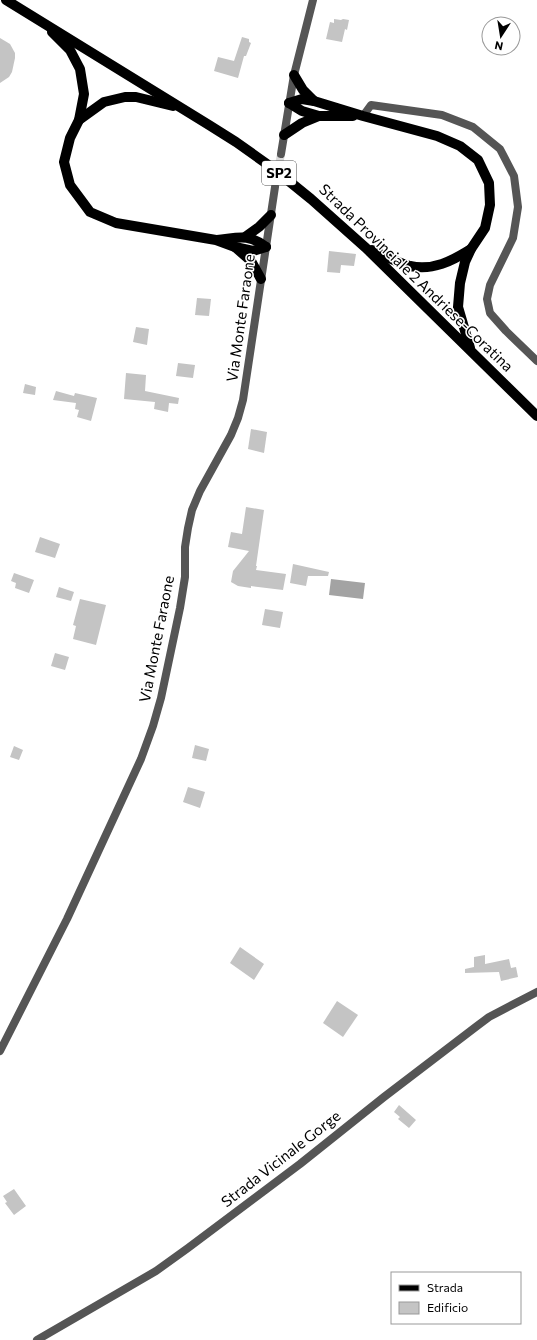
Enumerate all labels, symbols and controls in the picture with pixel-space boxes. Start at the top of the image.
north arrow [481,16,521,56]
text: N [493,39,504,53]
road number: SP2 [262,161,296,185]
street label: Strada Provinciale 2 Andriese-Coratina [316,180,517,375]
street label: Via Monte Faraone [222,253,258,383]
street label: Via Monte Faraone [135,574,177,704]
street label: Strada Vicinale Gorge [217,1106,344,1210]
legend [391,1272,521,1324]
text: Strada [427,1280,463,1294]
text: Edificio [427,1300,468,1314]

